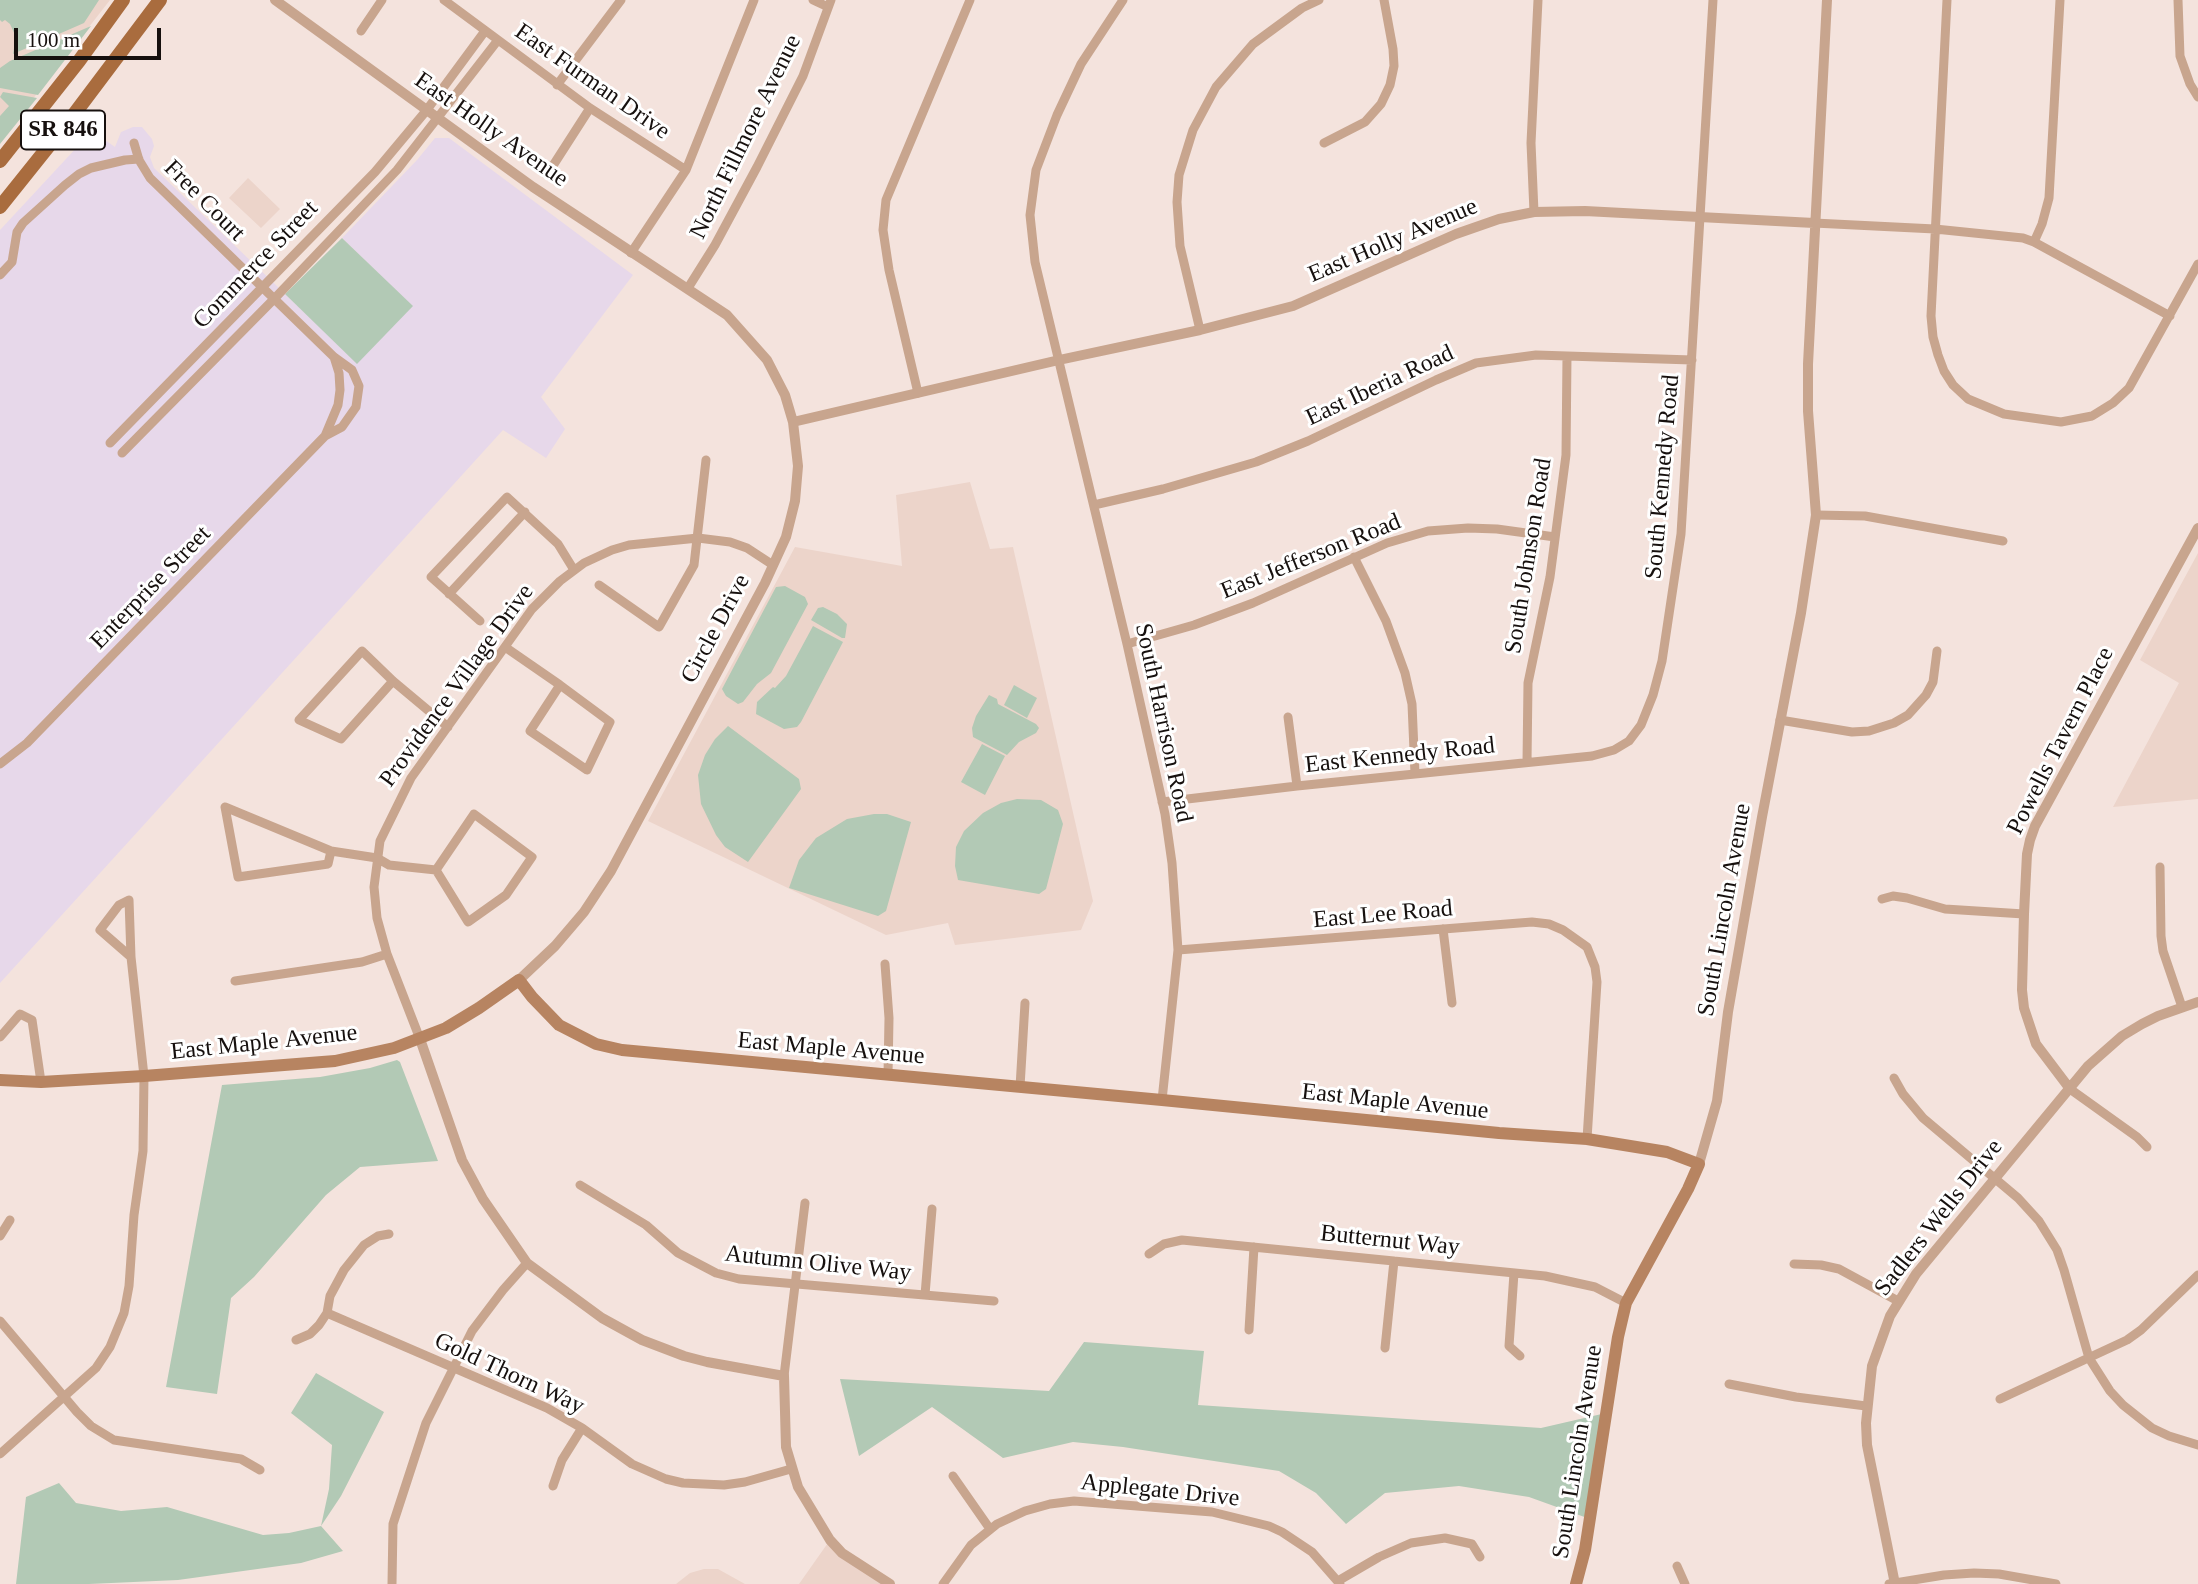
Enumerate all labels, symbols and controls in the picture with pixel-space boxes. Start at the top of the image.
scale bar [18,14,164,58]
street label: East Furman Drive [509,18,675,146]
text: 100 m [27,28,80,52]
street label: North Fillmore Avenue [684,30,808,244]
street label: East Holly Avenue [409,66,573,194]
road number: SR 846 [21,111,105,150]
street label: Free Court [157,154,251,248]
street label: East Holly Avenue [1304,192,1482,290]
street label: Commerce Street [188,195,324,335]
street label: East Iberia Road [1301,339,1459,433]
street label: South Kennedy Road [1640,373,1686,581]
street label: South Johnson Road [1499,456,1559,656]
street label: East Jefferson Road [1217,508,1405,606]
street label: Enterprise Street [85,520,217,656]
street label: Circle Drive [675,570,757,688]
street label: Providence Village Drive [374,579,540,793]
street label: South Harrison Road [1128,621,1198,825]
street label: Powells Tavern Place [2001,643,2121,839]
street label: East Kennedy Road [1304,732,1496,780]
street label: South Lincoln Avenue [1692,801,1758,1019]
street label: East Lee Road [1312,895,1454,935]
street label: East Maple Avenue [169,1019,359,1067]
street label: East Maple Avenue [736,1026,926,1072]
street label: East Maple Avenue [1300,1078,1490,1126]
street label: Sadlers Wells Drive [1869,1134,2009,1302]
street label: Butternut Way [1319,1219,1461,1263]
street label: Autumn Olive Way [723,1240,913,1288]
street label: Gold Thorn Way [429,1327,589,1421]
street label: South Lincoln Avenue [1547,1343,1609,1561]
street label: Applegate Drive [1079,1468,1241,1514]

